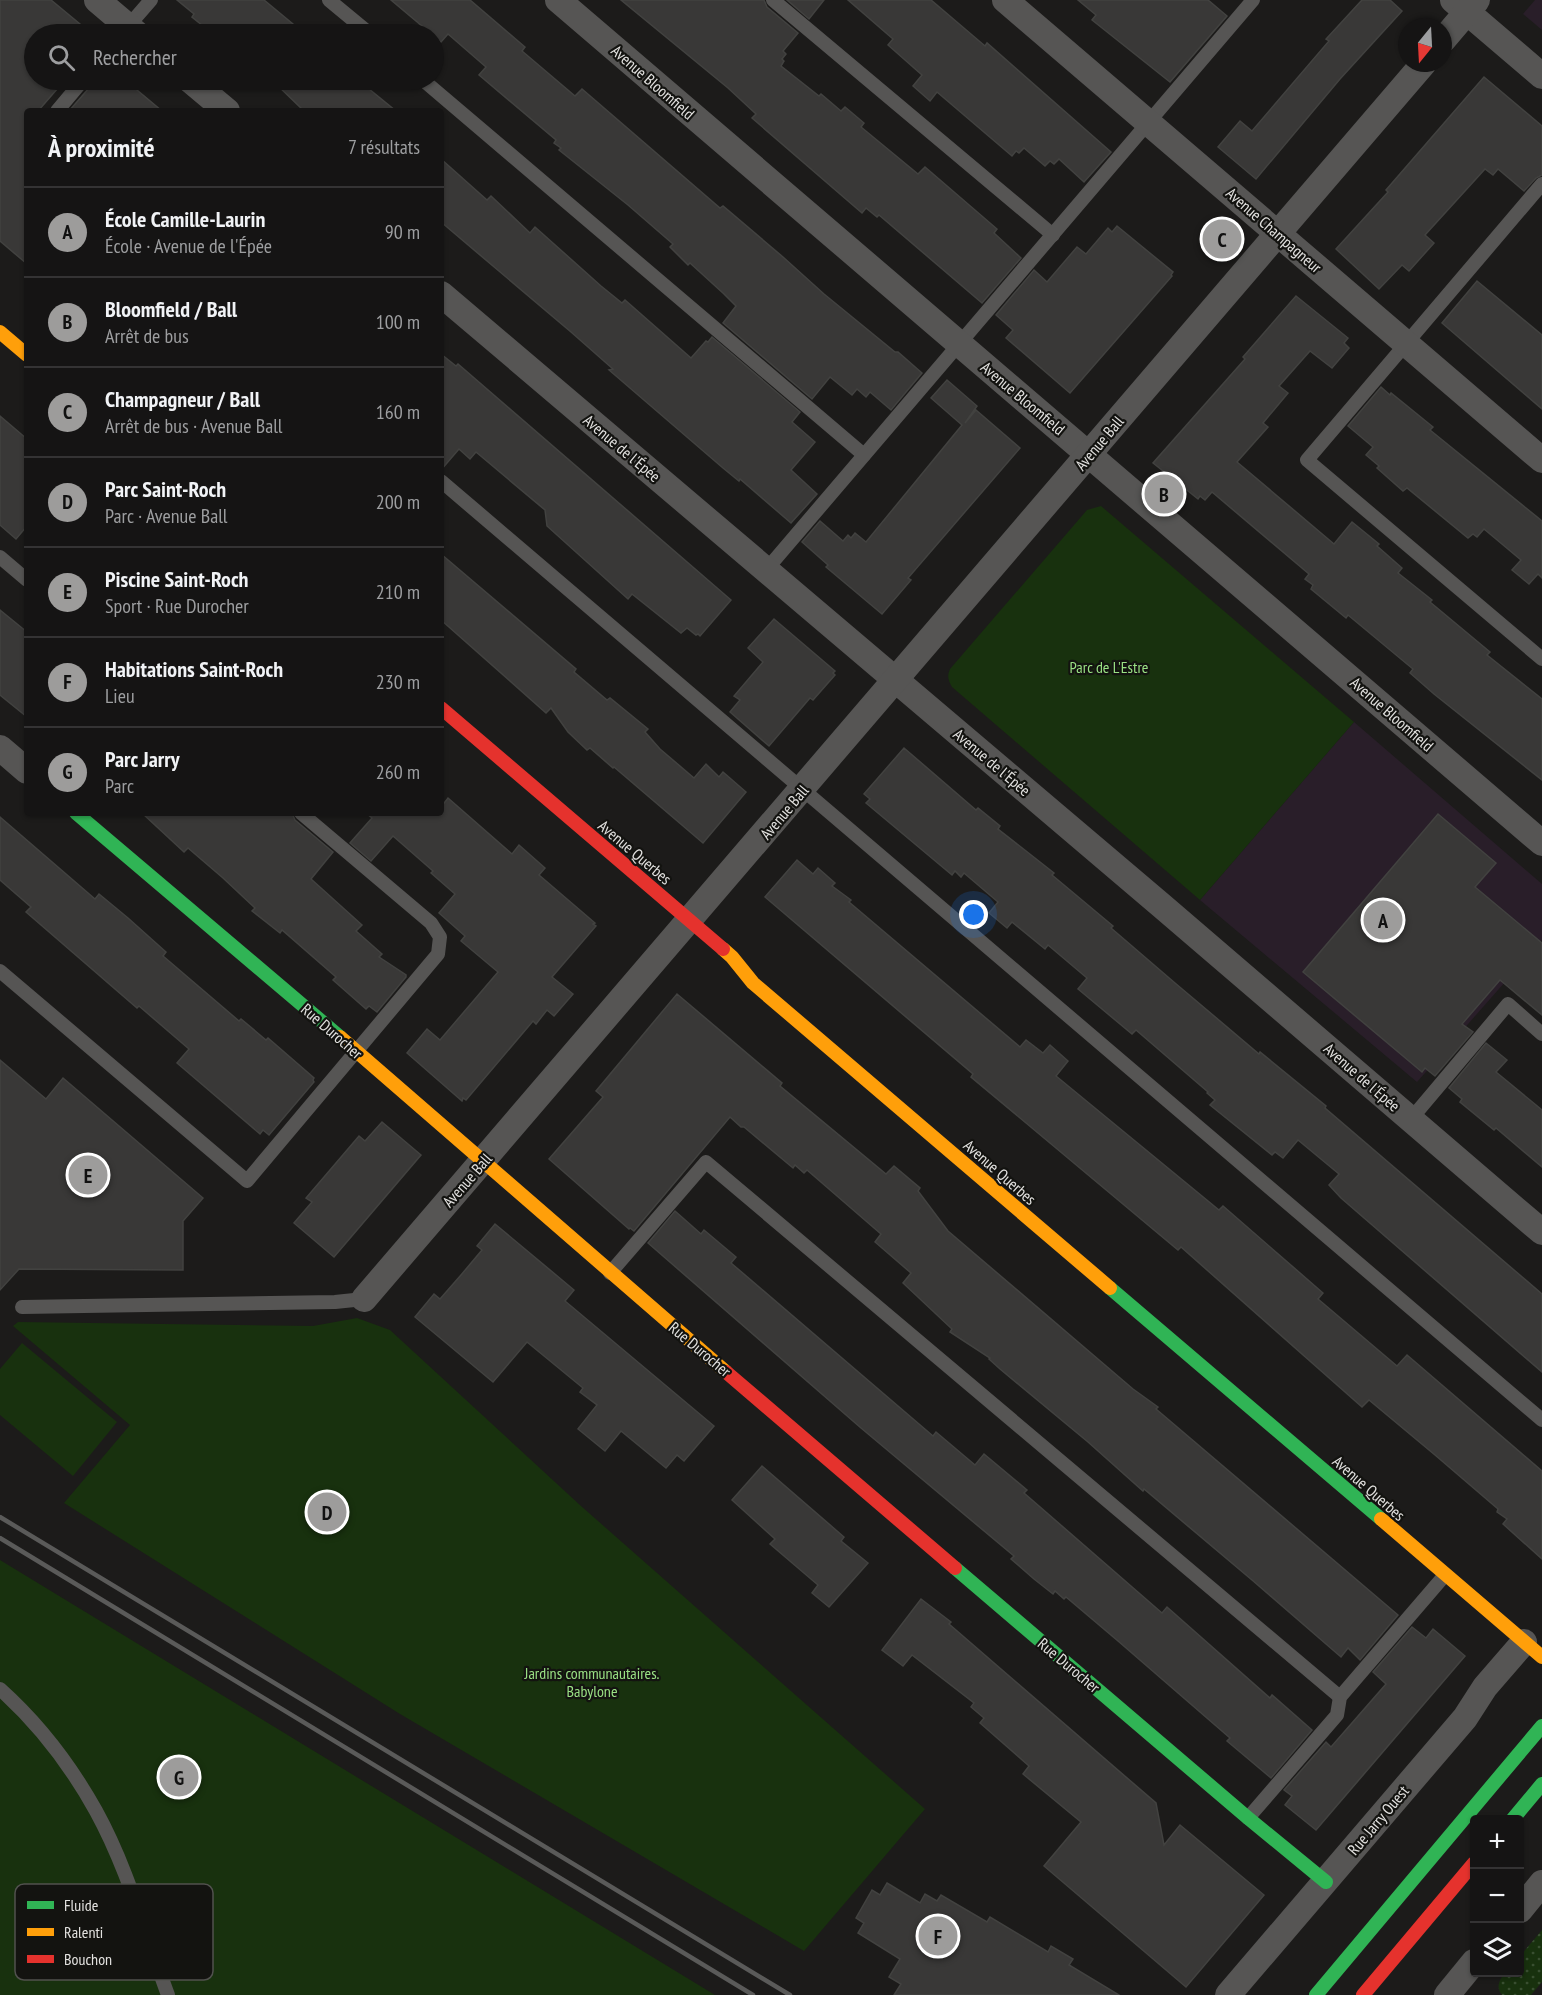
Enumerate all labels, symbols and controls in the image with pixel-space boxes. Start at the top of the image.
north arrow [1398,18,1452,72]
search box [24,24,444,90]
street label: Avenue Bloomfield [607,40,699,124]
icon: search [45,41,78,74]
text: Rechercher [93,43,177,71]
text: À proximité [48,131,155,164]
text: 7 résultats [348,134,420,160]
street label: Avenue Champagneur [1222,183,1326,277]
text: École Camille-Laurin [105,205,265,233]
pin: C [1202,216,1242,262]
text: A [62,219,73,245]
text: 90 m [385,219,420,245]
text: École · Avenue de l'Épée [105,233,272,259]
text: Bloomfield / Ball [105,295,237,323]
text: B [63,309,72,335]
text: 100 m [376,309,420,335]
text: Arrêt de bus [105,323,189,349]
street label: Avenue Bloomfield [977,357,1069,439]
text: Champagneur / Ball [105,385,260,413]
text: C [63,399,72,425]
text: 160 m [376,399,420,425]
street label: Avenue de l'Épée [579,410,665,486]
street label: Avenue Ball [1070,411,1128,474]
text: Arrêt de bus · Avenue Ball [105,413,282,439]
pin: B [1144,472,1184,516]
text: Parc Saint-Roch [105,475,226,503]
text: D [62,489,73,515]
text: 200 m [376,489,420,515]
text: Parc · Avenue Ball [105,503,227,529]
text: Piscine Saint-Roch [105,565,249,593]
text: E [63,579,72,605]
text: 210 m [376,579,420,605]
text: Sport · Rue Durocher [105,593,249,619]
text: Habitations Saint-Roch [105,655,283,683]
park label: Parc de L'Estre [1070,657,1148,677]
text: F [63,669,72,695]
text: 230 m [376,669,420,695]
street label: Avenue Bloomfield [1346,672,1438,756]
text: Lieu [105,683,135,709]
street label: Avenue de l'Épée [949,724,1035,800]
text: Parc Jarry [105,745,179,773]
text: G [62,759,73,785]
text: 260 m [376,759,420,785]
text: Parc [105,773,134,799]
street label: Avenue Ball [755,780,813,843]
street label: Avenue Querbes [594,816,676,888]
pin: A [1364,898,1402,942]
your location [959,900,988,929]
street label: Rue Durocher [297,999,367,1064]
street label: Avenue de l'Épée [1320,1039,1404,1115]
street label: Avenue Querbes [960,1135,1040,1209]
street label: Avenue Ball [438,1149,496,1211]
pin: E [68,1152,107,1198]
street label: Rue Durocher [665,1317,736,1381]
street label: Avenue Querbes [1329,1451,1409,1525]
pin: D [308,1490,346,1534]
street label: Rue Durocher [1034,1633,1105,1697]
park label: Jardins communautaires. Babylone [524,1663,660,1701]
pin: G [160,1754,198,1800]
street label: Rue Jarry Ouest [1343,1781,1413,1859]
map controls [1470,1815,1524,1977]
button: + [1470,1815,1524,1869]
button: − [1470,1869,1524,1923]
legend [15,1884,213,1980]
text: Fluide [64,1895,98,1915]
pin: F [918,1914,958,1958]
text: Ralenti [64,1922,103,1942]
button: layers [1470,1923,1524,1977]
text: Bouchon [64,1949,112,1969]

